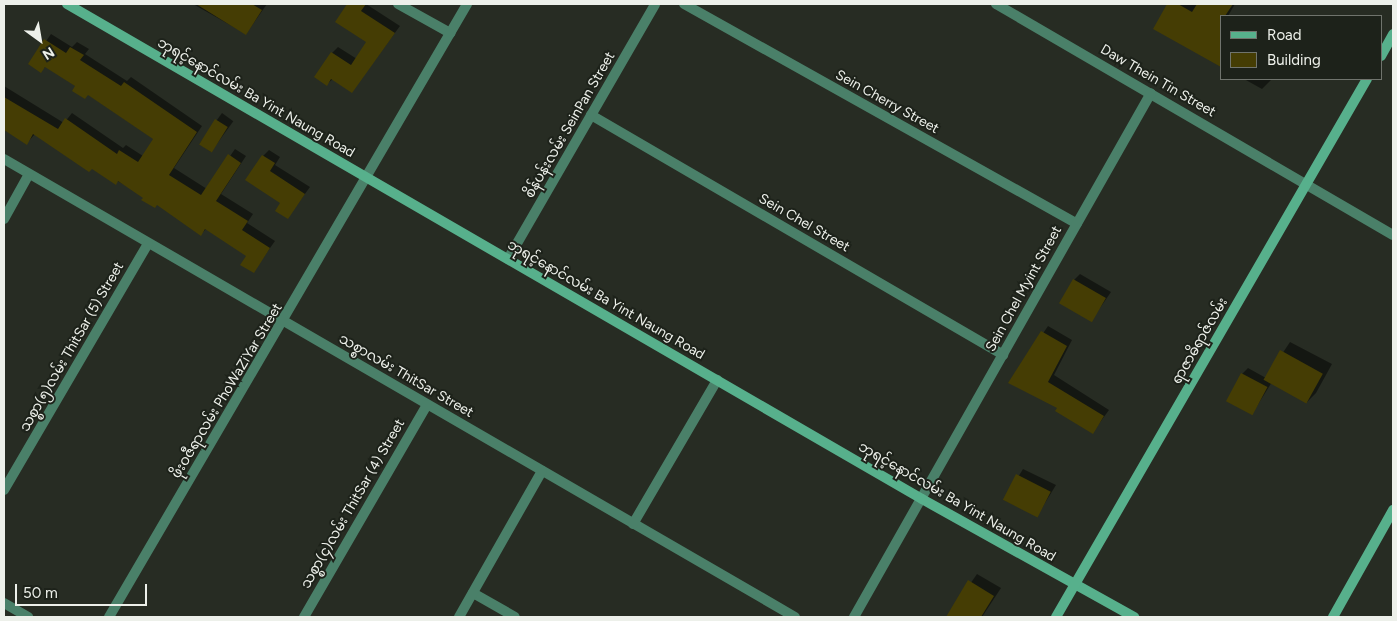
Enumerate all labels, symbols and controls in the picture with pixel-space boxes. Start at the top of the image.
north arrow [15,15,65,65]
legend [1220,15,1382,80]
text: Road [1267,26,1302,44]
street label: ဘုရင့်နောင်လမ်း Ba Yint Naung Road [154,34,358,162]
street label: Daw Thein Tin Street [1097,41,1219,121]
text: N [39,43,57,63]
street label: စိန်ပန်းလမ်း SeinPan Street [521,49,619,201]
text: Building [1267,51,1321,69]
street label: Sein Cherry Street [832,67,942,137]
street label: Sein Chel Street [756,190,852,256]
street label: Sein Chel Myint Street [982,223,1066,355]
street label: ဘုရင့်နောင်လမ်း Ba Yint Naung Road [504,236,708,364]
street label: သစ္စာ(၅)လမ်း ThitSar (5) Street [16,259,128,435]
street label: ရာဇာဓိရာဇ်လမ်း [1168,295,1232,387]
street label: ဖိုးဝဇီရာလမ်း PhoWaZiYar Street [168,300,286,482]
street label: သစ္စာလမ်း ThitSar Street [336,331,476,421]
street label: သစ္စာ(၄)လမ်း ThitSar (4) Street [298,416,408,592]
street label: ဘုရင့်နောင်လမ်း Ba Yint Naung Road [855,438,1059,566]
scale bar [18,574,150,606]
text: 50 m [23,584,58,602]

